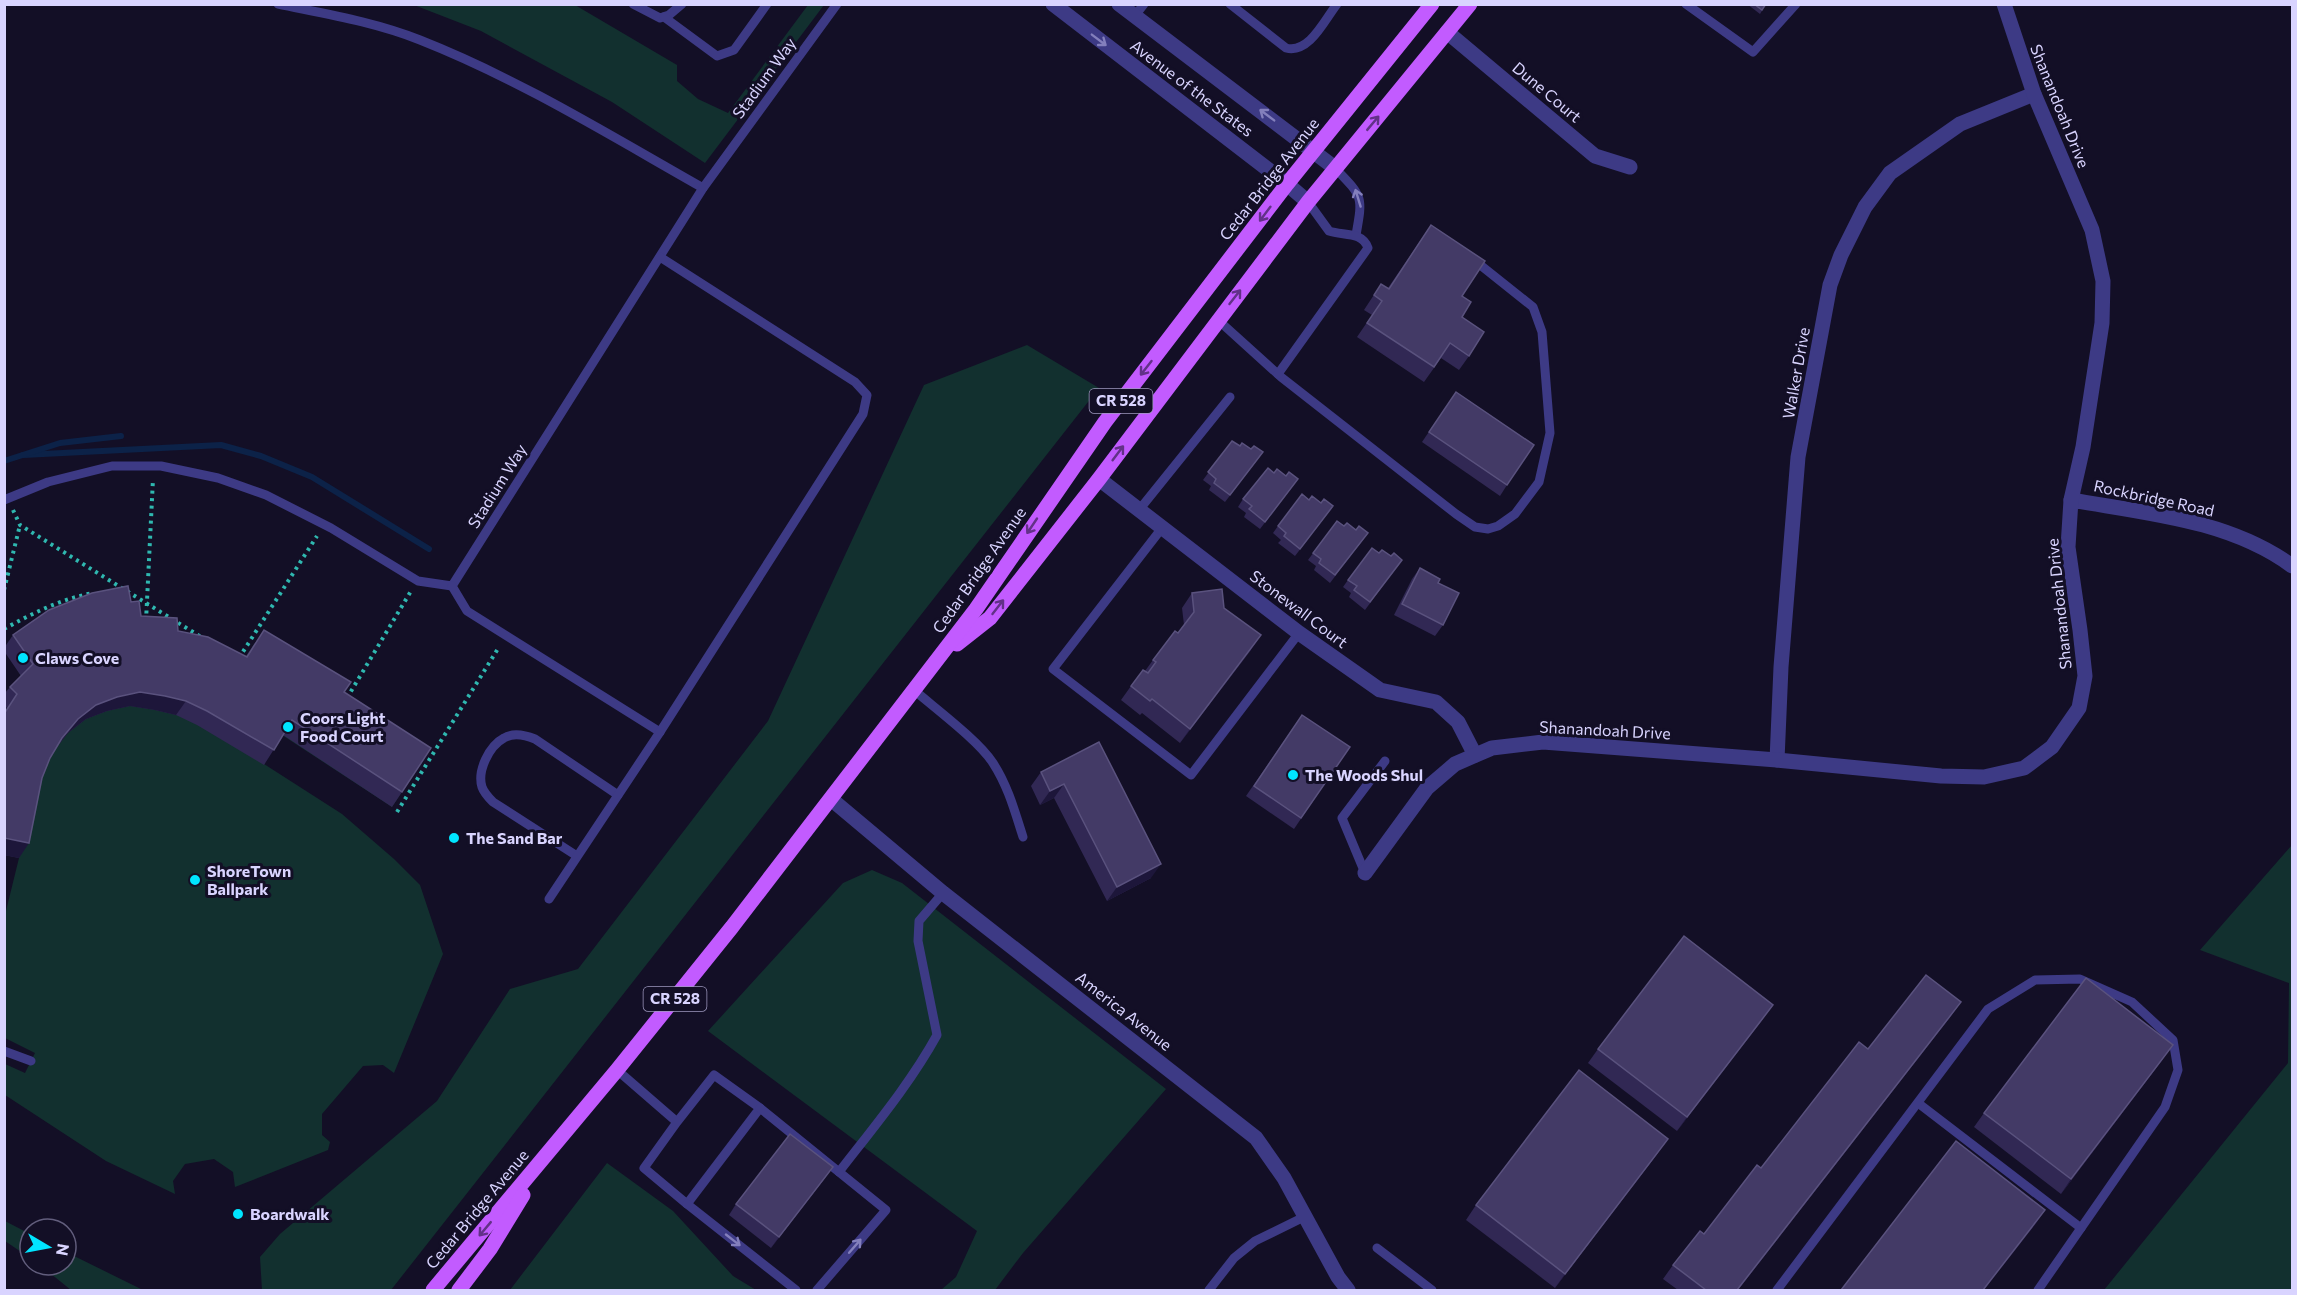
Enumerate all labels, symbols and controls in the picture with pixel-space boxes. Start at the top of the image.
street label: Stadium Way [728,34,799,122]
one-way arrow [1091,34,1107,46]
street label: Avenue of the States [1127,35,1257,140]
street label: Shanandoah Drive [2027,41,2094,170]
street label: Dune Court [1509,57,1586,126]
one-way arrow [1259,109,1275,122]
street label: Cedar Bridge Avenue [1215,114,1322,244]
one-way arrow [1366,115,1379,131]
one-way arrow [1352,189,1363,208]
one-way arrow [1259,205,1271,221]
one-way arrow [1229,290,1241,306]
street label: Walker Drive [1778,326,1813,420]
one-way arrow [1140,360,1153,376]
road number: CR 528 [1090,389,1152,413]
street label: Stadium Way [463,440,530,531]
one-way arrow [1111,445,1124,461]
street label: Rockbridge Road [2092,475,2216,520]
street label: Cedar Bridge Avenue [928,503,1029,637]
one-way arrow [1026,518,1038,534]
street label: Shanandoah Drive [2042,538,2075,671]
street label: Stonewall Court [1247,566,1352,652]
one-way arrow [991,599,1004,615]
place label: Claws Cove [35,648,119,667]
marker: Claws Cove [16,651,30,665]
place label: Coors Light Food Court [300,708,386,745]
street label: Shanandoah Drive [1539,717,1671,742]
marker: Coors Light Food Court [281,720,295,734]
place label: The Woods Shul [1305,765,1423,784]
marker: The Woods Shul [1286,768,1300,782]
place label: The Sand Bar [466,828,563,847]
marker: The Sand Bar [447,831,461,845]
place label: ShoreTown Ballpark [207,861,291,898]
marker: ShoreTown Ballpark [188,873,202,887]
street label: America Avenue [1073,967,1176,1054]
road number: CR 528 [644,987,706,1011]
street label: Cedar Bridge Avenue [421,1145,532,1272]
place label: Boardwalk [250,1204,330,1223]
marker: Boardwalk [231,1207,245,1221]
north arrow [18,1217,78,1277]
one-way arrow [478,1221,491,1237]
one-way arrow [724,1234,740,1247]
one-way arrow [848,1239,862,1254]
text: N [53,1242,74,1257]

